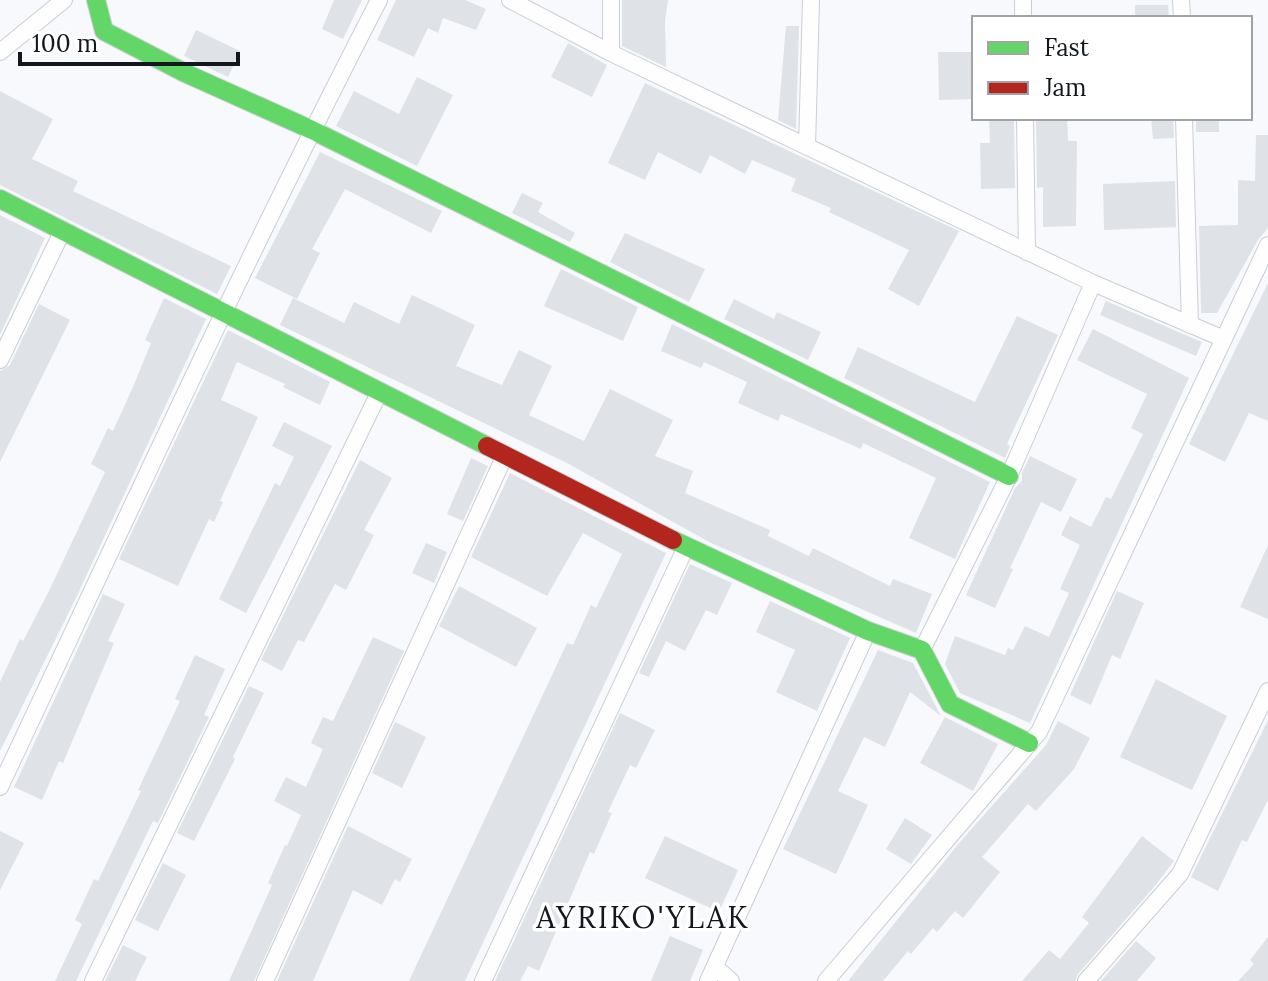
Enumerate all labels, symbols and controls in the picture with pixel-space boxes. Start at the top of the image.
scale bar [20,16,238,66]
legend [972,16,1252,120]
text: 100 m [32,28,98,59]
text: Fast [1044,32,1090,63]
text: Jam [1043,72,1086,103]
district label: AYRIKO'YLAK [535,898,750,936]

